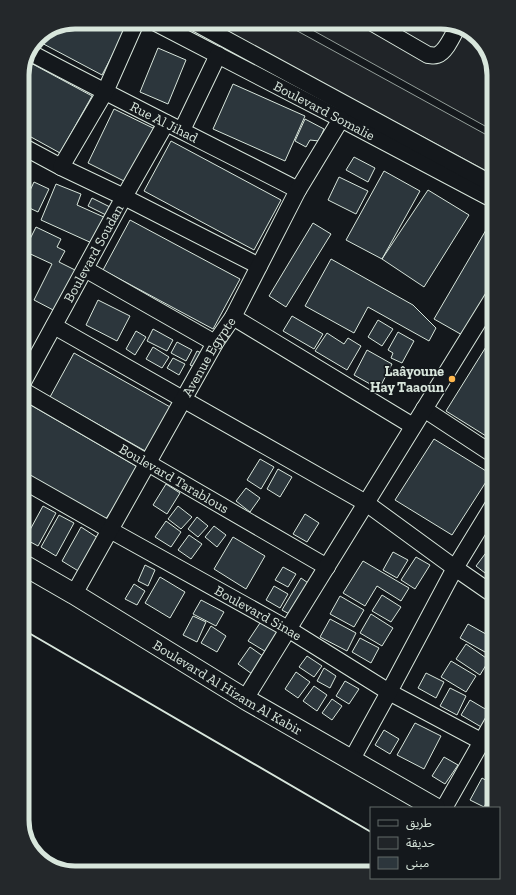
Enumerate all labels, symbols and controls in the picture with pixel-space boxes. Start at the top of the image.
street label: Boulevard Somalie [271,77,378,144]
street label: Rue Al Jihad [127,98,201,146]
street label: Boulevard Soudan [60,201,127,305]
street label: Avenue Egypte [178,313,239,399]
place label: Laâyoune Hay Taaoun [370,363,445,396]
marker: Laâyoune Hay Taaoun [447,374,457,384]
street label: Boulevard Tarablous [116,440,232,517]
street label: Boulevard Sinae [212,582,305,644]
street label: Boulevard Al Hizam Al Kabir [150,636,306,739]
legend [370,807,500,879]
text: طريق [406,816,432,831]
text: حديقة [406,836,435,850]
text: مبنى [406,856,429,870]

